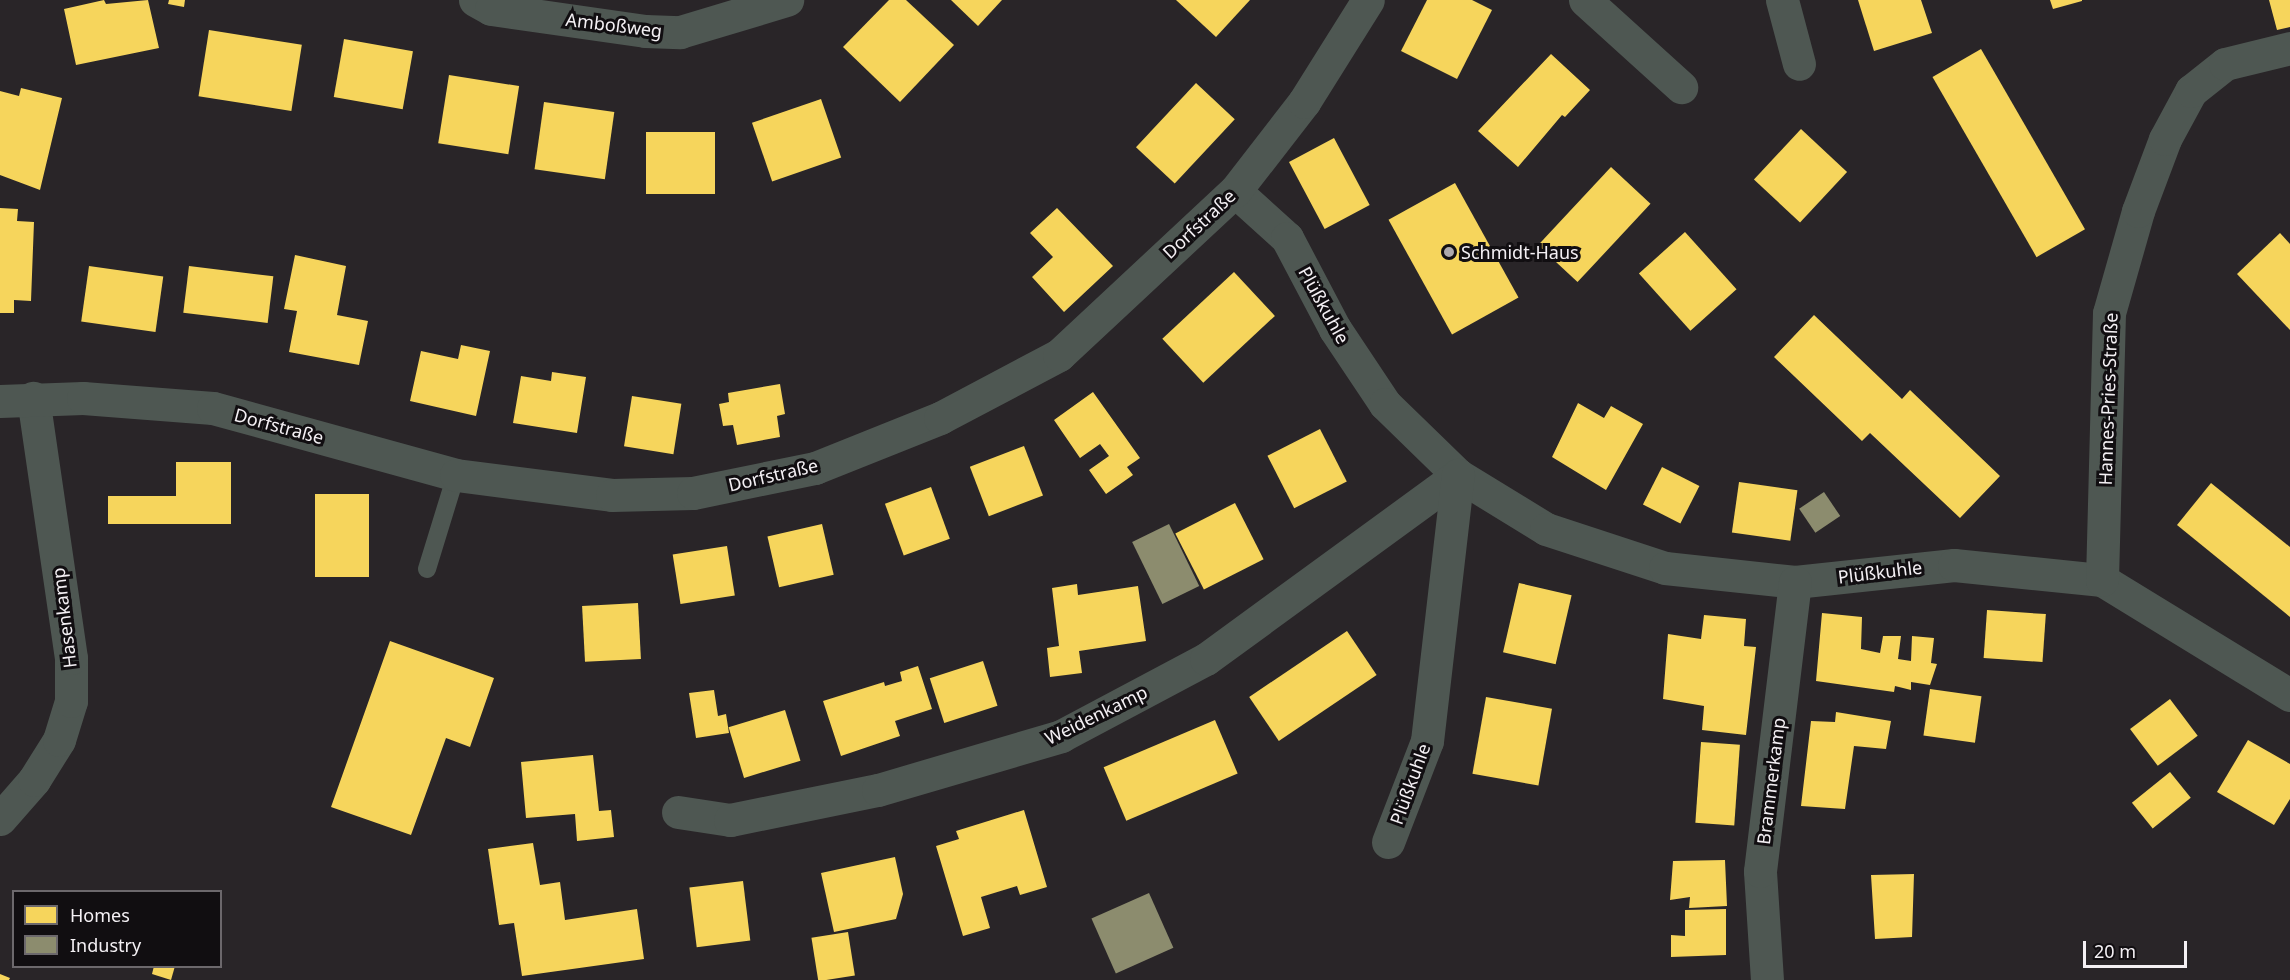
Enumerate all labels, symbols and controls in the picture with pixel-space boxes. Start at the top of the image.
street label: Amboßweg [565,8,663,42]
street label: Dorfstraße [1158,185,1240,263]
place label: Schmidt-Haus [1461,241,1579,263]
marker: Schmidt-Haus [1442,245,1456,259]
street label: Plüßkuhle [1294,263,1354,347]
street label: Hannes-Pries-Straße [2094,312,2122,486]
street label: Dorfstraße [232,404,326,448]
street label: Dorfstraße [726,454,820,496]
street label: Plüßkuhle [1837,556,1923,588]
street label: Hasenkamp [47,567,81,669]
street label: Weidenkamp [1041,681,1151,749]
street label: Brammerkamp [1752,716,1790,846]
street label: Plüßkuhle [1385,741,1435,827]
legend [12,890,222,968]
text: Homes [70,903,130,927]
scale bar [2086,929,2190,967]
text: Industry [70,933,141,957]
text: 20 m [2094,939,2136,963]

